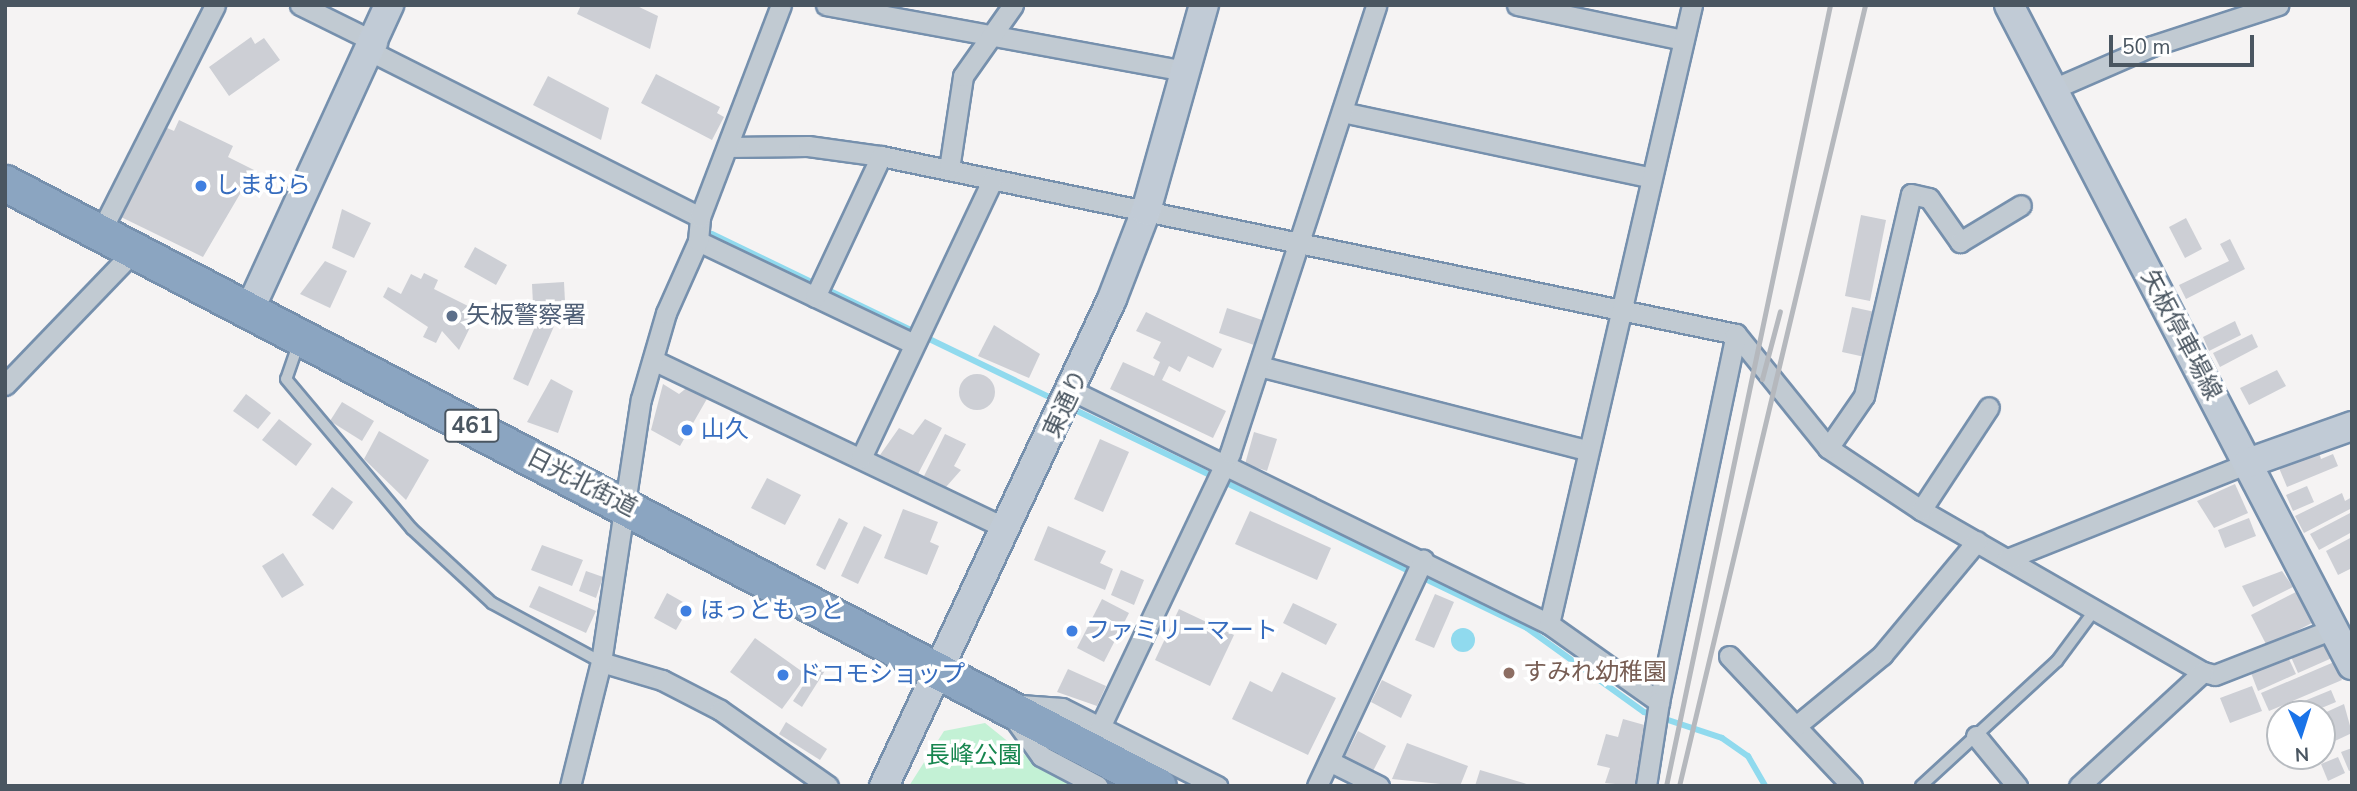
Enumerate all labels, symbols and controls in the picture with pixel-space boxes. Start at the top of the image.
scale bar [2112,21,2257,65]
text: 50 m [2122,33,2171,61]
place label: しまむら [215,172,311,200]
marker: しまむら [193,178,209,194]
street label: 矢板停車場線 [2134,265,2228,405]
place label: 矢板警察署 [466,302,586,330]
marker: 矢板警察署 [444,308,460,324]
street label: 東通り [1038,365,1094,443]
road number: 461 [444,406,500,446]
place label: 山久 [701,416,749,444]
marker: 山久 [679,422,695,438]
street label: 日光北街道 [522,443,642,523]
place label: ほっともっと [700,597,844,625]
marker: ほっともっと [678,603,694,619]
place label: ファミリーマート [1086,617,1278,645]
marker: ファミリーマート [1064,623,1080,639]
place label: すみれ幼稚園 [1523,659,1667,687]
place label: ドコモショップ [797,661,965,689]
marker: すみれ幼稚園 [1501,665,1517,681]
marker: ドコモショップ [775,667,791,683]
north arrow [2266,700,2336,770]
text: N [2294,741,2310,767]
park label: 長峰公園 [926,742,1022,770]

